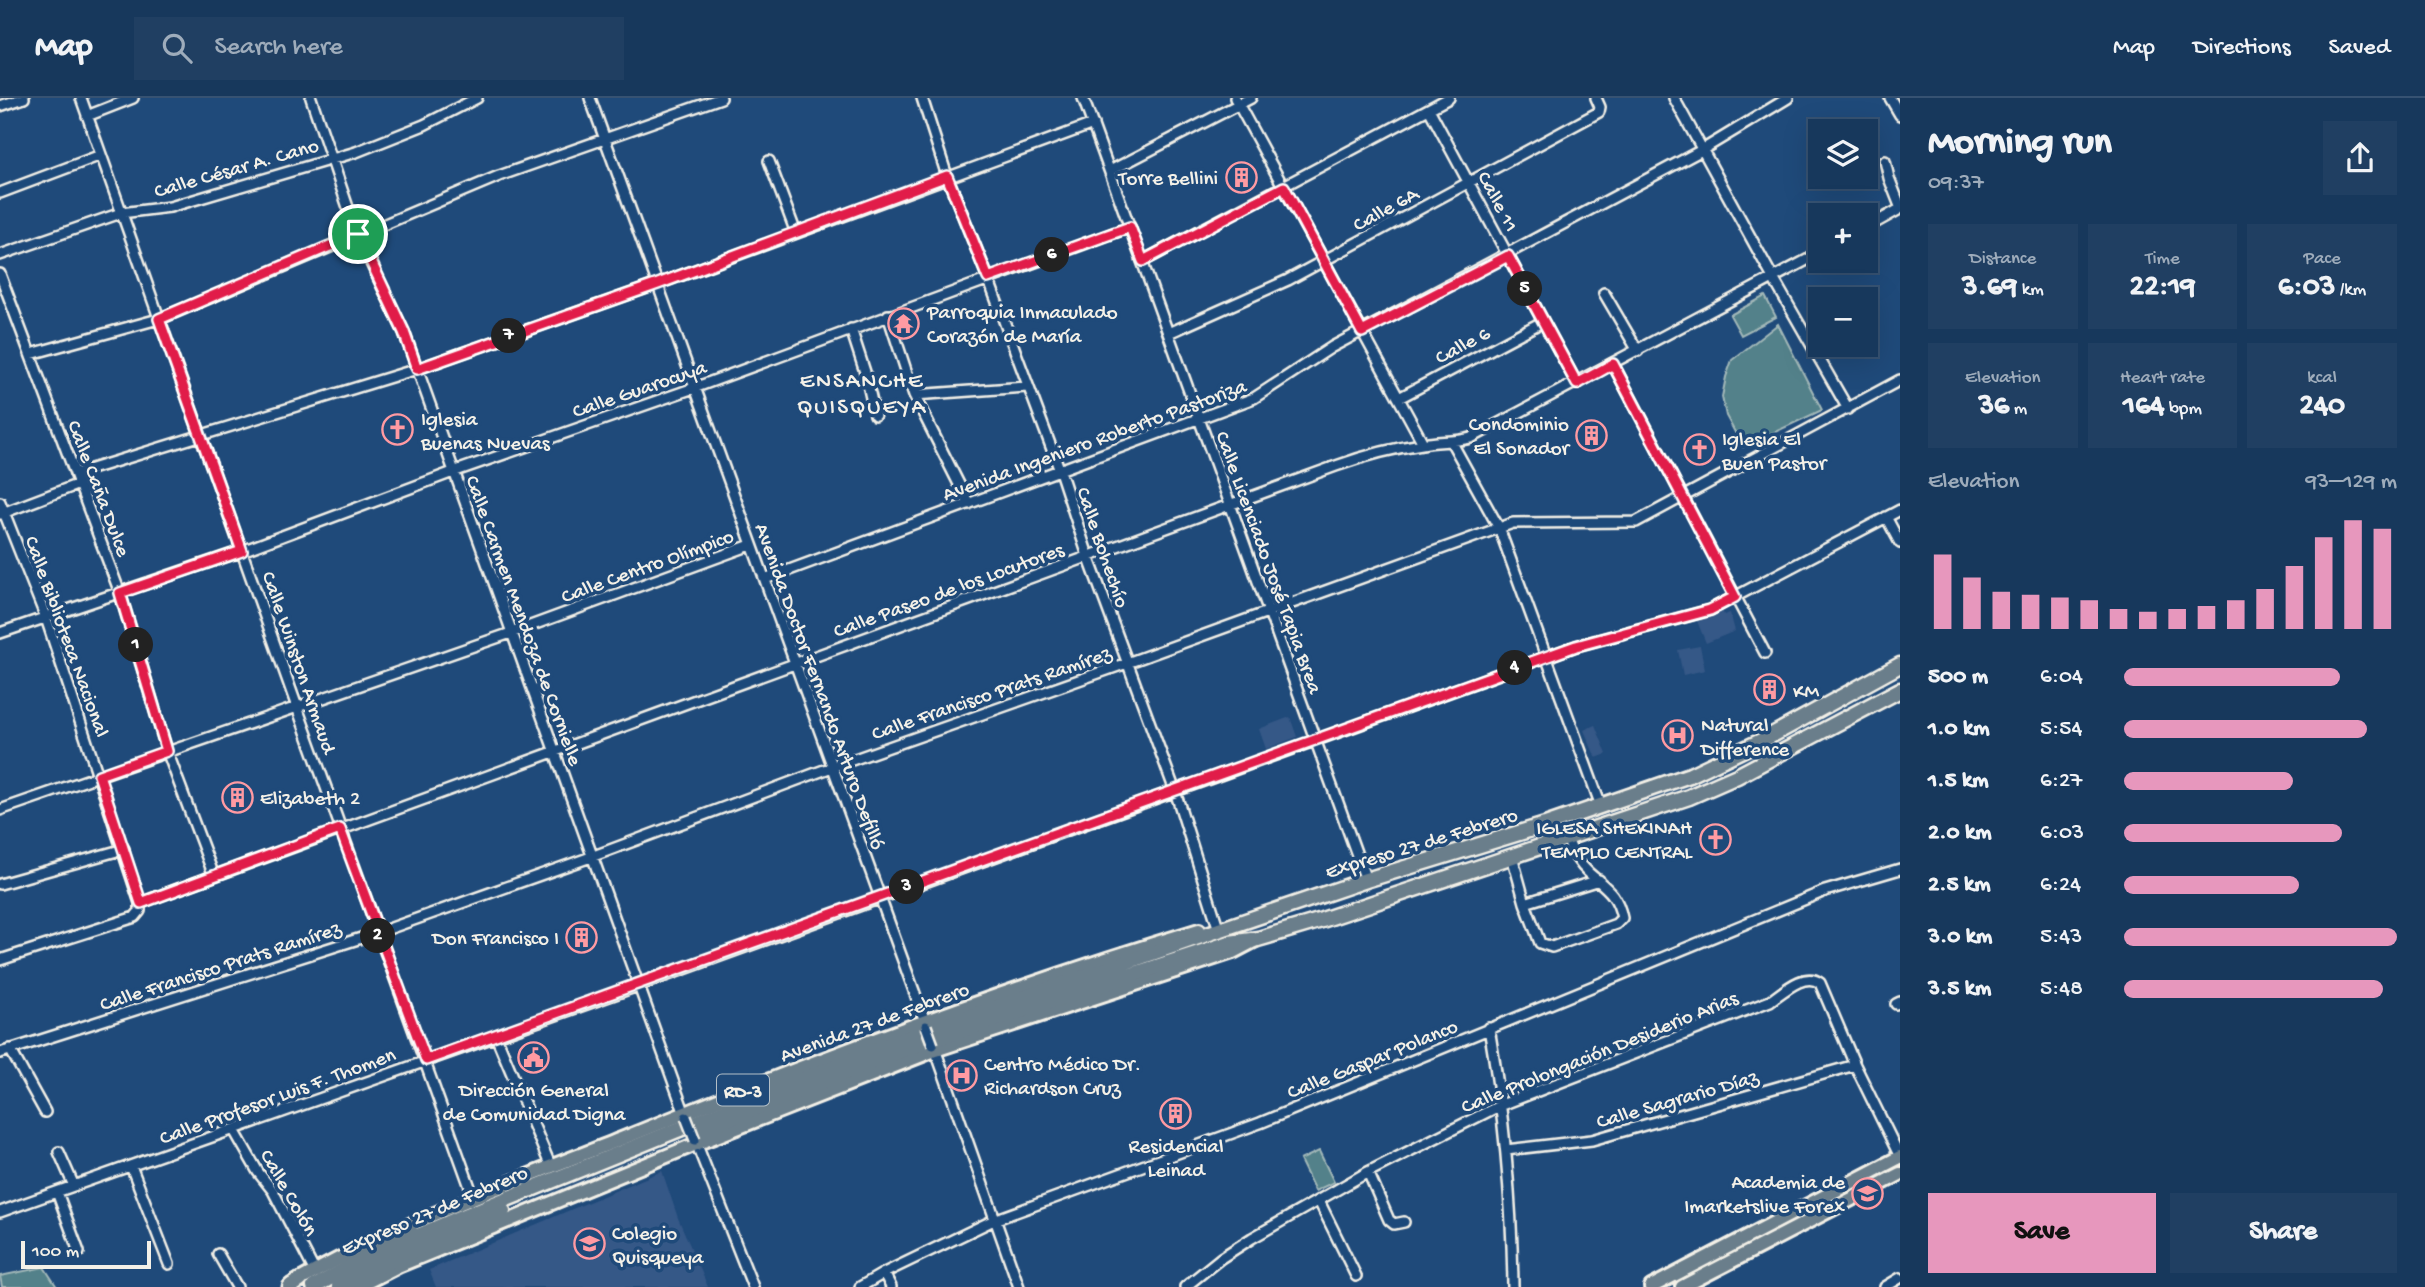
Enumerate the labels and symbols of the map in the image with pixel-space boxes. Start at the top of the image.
street label: Calle César A. Cano [152,135,322,206]
building icon: Torre Bellini [1224,160,1258,194]
place label: Torre Bellini [1117,168,1218,193]
street label: Calle 11 [1470,168,1522,237]
street label: Calle 6A [1350,182,1425,239]
pin [328,204,388,264]
pin: 6 [1034,238,1070,272]
pin: 5 [1508,272,1542,306]
place label: Parroquia Inmaculado Corazón de María [926,302,1118,351]
temple icon: Parroquia Inmaculado Corazón de María [887,306,921,340]
pin: 7 [491,318,526,354]
street label: Calle 6 [1432,322,1496,372]
street label: Calle Guarocuya [570,356,712,426]
district label: ENSANCHE QUISQUEYA [797,369,927,422]
street label: Avenida Ingeniero Roberto Pastoriza [940,375,1252,509]
place label: Iglesia Buenas Nuevas [420,409,551,458]
church icon: Iglesia Buenas Nuevas [381,413,415,447]
place label: Condominio El Sonador [1469,414,1571,463]
street label: Calle Caña Dulce [59,418,135,562]
building icon: Condominio El Sonador [1575,418,1609,452]
street label: Calle Licenciado José Tapia Brea [1208,429,1326,699]
place label: Iglesia El Buen Pastor [1721,429,1828,478]
church icon: Iglesia El Buen Pastor [1682,433,1716,467]
street label: Calle Carmen Mendoza de Cornielle [457,473,586,771]
street label: Calle Bohechío [1068,485,1133,612]
street label: Avenida Doctor Fernando Arturo Defilló [747,521,889,854]
street label: Calle Centro Olímpico [558,525,738,611]
street label: Calle Biblioteca Nacional [17,533,113,741]
street label: Calle Paseo de los Locutores [831,539,1069,646]
street label: Calle Winston Armaud [254,569,340,759]
pin: 1 [118,628,154,662]
street label: Calle Francisco Prats Ramírez [869,642,1116,748]
pin: 4 [1498,650,1532,686]
building icon: KM [1753,673,1787,707]
place label: KM [1793,681,1820,706]
place label: Natural Difference [1699,715,1790,764]
hospital icon: Natural Difference [1661,719,1695,753]
building icon: Elizabeth 2 [220,780,254,814]
place label: Elizabeth 2 [260,788,360,813]
street label: Expreso 27 de Febrero [1323,804,1521,887]
place label: IGLESA SHEKINAH TEMPLO CENTRAL [1536,818,1693,867]
church icon: IGLESA SHEKINAH TEMPLO CENTRAL [1698,822,1732,856]
pin: 3 [890,870,925,904]
street label: Calle Francisco Prats Ramírez [97,917,345,1019]
pin: 2 [360,918,396,954]
building icon: Don Francisco I [565,920,599,954]
place label: Don Francisco I [430,928,559,953]
street label: Avenida 27 de Febrero [777,978,973,1070]
street label: Calle Prolongación Desiderio Arias [1458,987,1744,1121]
street label: Calle Gaspar Polanco [1284,1016,1462,1107]
public building icon: Dirección General de Comunidad Digna [517,1040,551,1074]
street label: Calle Profesor Luis F. Thomen [157,1044,400,1153]
place label: Centro Médico Dr. Richardson Cruz [984,1054,1141,1103]
hospital icon: Centro Médico Dr. Richardson Cruz [944,1058,978,1092]
street label: Calle Sagrario Díaz [1594,1066,1763,1136]
road number: RD-3 [717,1074,769,1106]
place label: Dirección General de Comunidad Digna [443,1080,627,1129]
building icon: Residencial Leinad [1159,1096,1193,1130]
place label: Residencial Leinad [1128,1136,1224,1185]
street label: Calle Colón [252,1146,322,1242]
street label: Expreso 27 de Febrero [338,1162,532,1263]
place label: Academia de Imarketslive Forex [1684,1172,1846,1221]
school or university icon: Academia de Imarketslive Forex [1851,1176,1885,1210]
place label: Colegio Quisqueya [612,1223,705,1272]
school or university icon: Colegio Quisqueya [572,1227,606,1261]
scale bar [21,1238,150,1270]

